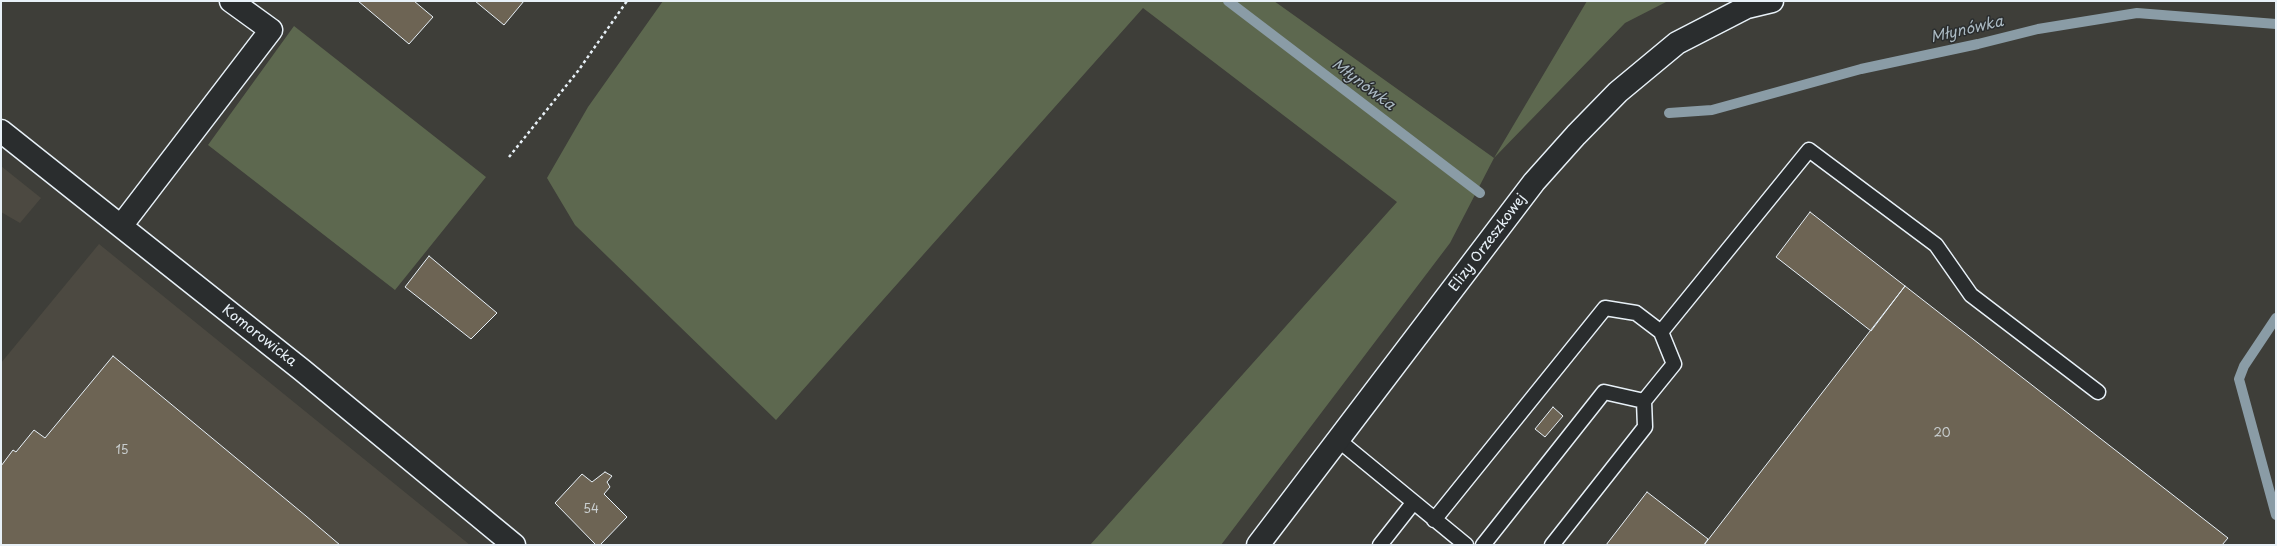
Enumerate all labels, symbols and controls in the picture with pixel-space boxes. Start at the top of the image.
water label: Młynówka [1929,13,2005,47]
water label: Młynówka [1328,55,1398,115]
street label: Elizy Orzeszkowej [1446,191,1530,295]
street label: Komorowicka [218,302,300,370]
house number: 20 [1933,427,1951,441]
house number: 15 [115,444,129,458]
house number: 54 [583,503,599,517]

